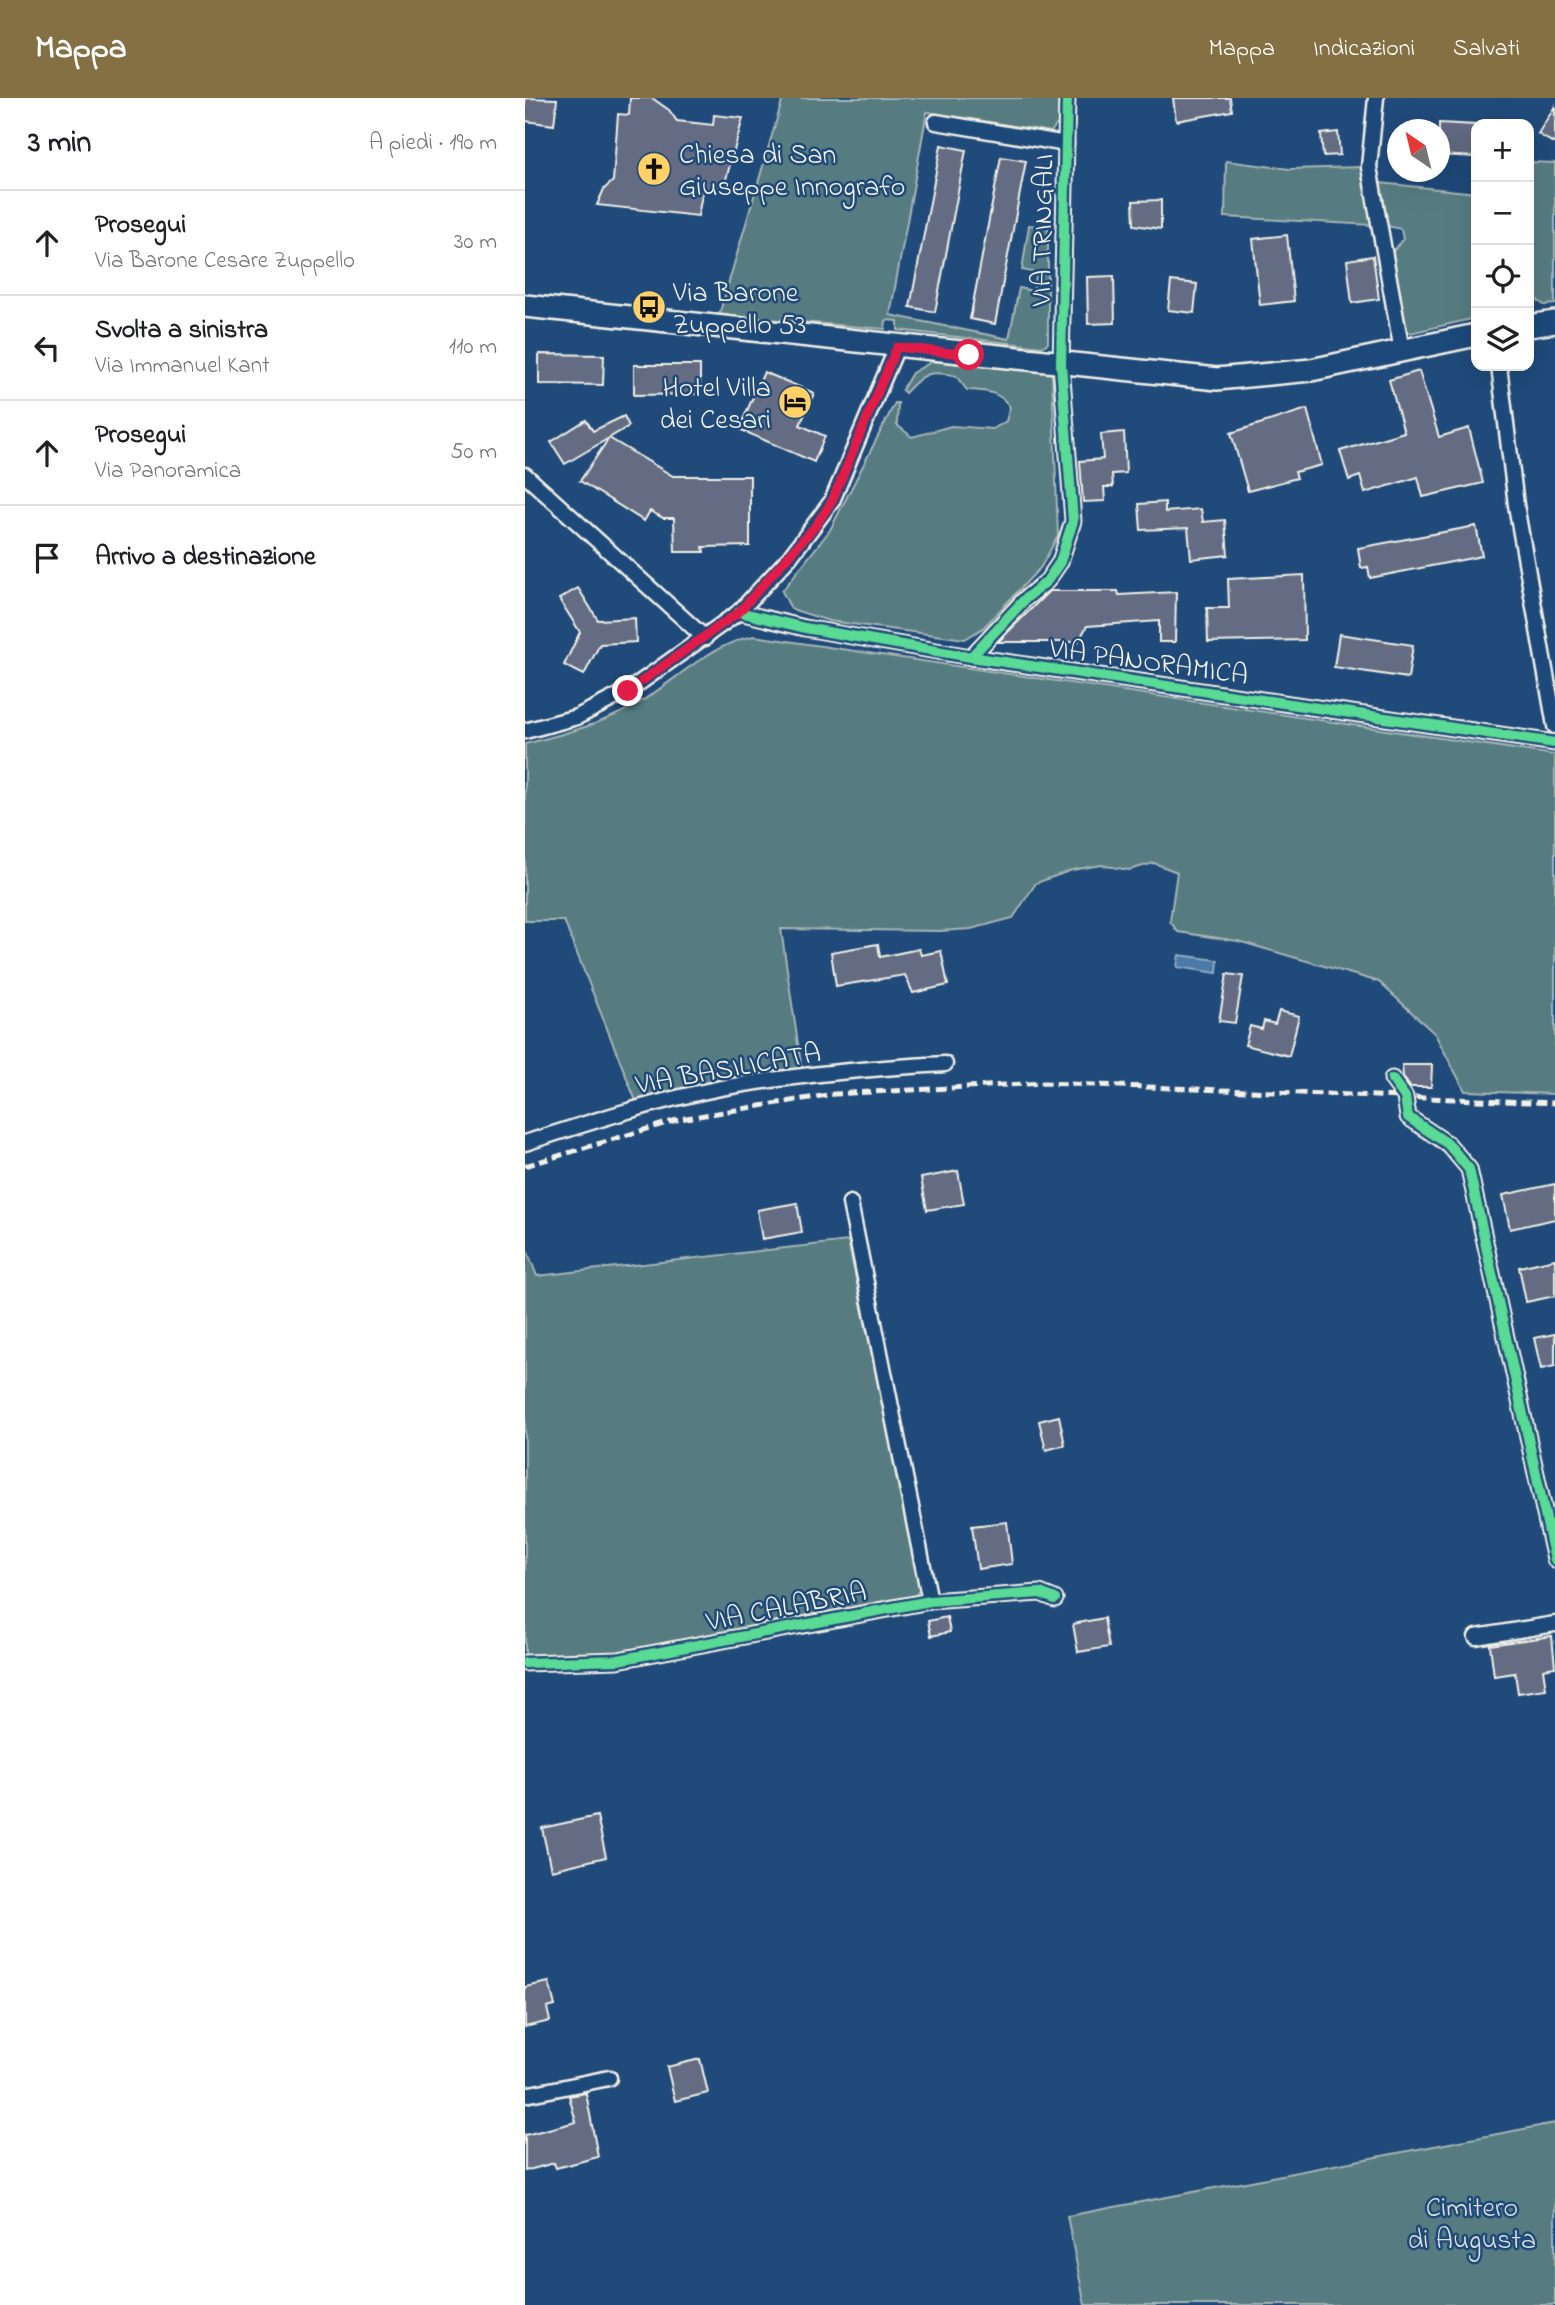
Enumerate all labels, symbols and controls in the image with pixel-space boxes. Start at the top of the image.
text: Mappa [35,25,127,73]
text: Mappa [1208,32,1275,67]
text: Indicazioni [1313,32,1415,67]
text: Salvati [1453,32,1520,67]
north arrow [1387,119,1450,182]
map controls [1471,119,1534,371]
button: + [1471,119,1534,182]
text: 3 min [28,122,91,166]
text: A piedi · 190 m [369,127,497,160]
place label: Chiesa di San Giuseppe Innografo [679,136,905,209]
church icon: Chiesa di San Giuseppe Innografo [635,150,673,188]
street label: VIA TRINGALI [1023,153,1066,308]
button: − [1471,182,1534,245]
text: Prosegui [95,207,186,245]
icon: ahead [28,224,66,262]
text: 30 m [454,226,497,259]
text: Via Barone Cesare Zuppello [95,245,355,278]
button: locate [1471,245,1534,308]
place label: Via Barone Zuppello 53 [672,274,806,347]
bus stop icon: Via Barone Zuppello 53 [630,288,668,326]
button: layers [1471,308,1534,371]
text: Svolta a sinistra [95,312,268,350]
icon: left [28,329,66,367]
text: 110 m [449,331,497,364]
route start [953,339,984,370]
text: Via Immanuel Kant [95,350,270,383]
place label: Hotel Villa dei Cesari [660,369,771,442]
hotel icon: Hotel Villa dei Cesari [776,383,814,421]
text: Prosegui [95,417,186,455]
icon: ahead [28,434,66,472]
text: 50 m [450,436,497,469]
text: Via Panoramica [95,455,241,488]
icon: arrive [28,539,66,577]
text: Arrivo a destinazione [95,539,316,577]
street label: VIA PANORAMICA [1045,629,1251,698]
route end [612,675,643,706]
street label: VIA BASILICATA [632,1034,824,1107]
street label: VIA CALABRIA [702,1573,870,1644]
park label: Cimitero di Augusta [1408,2189,1536,2262]

